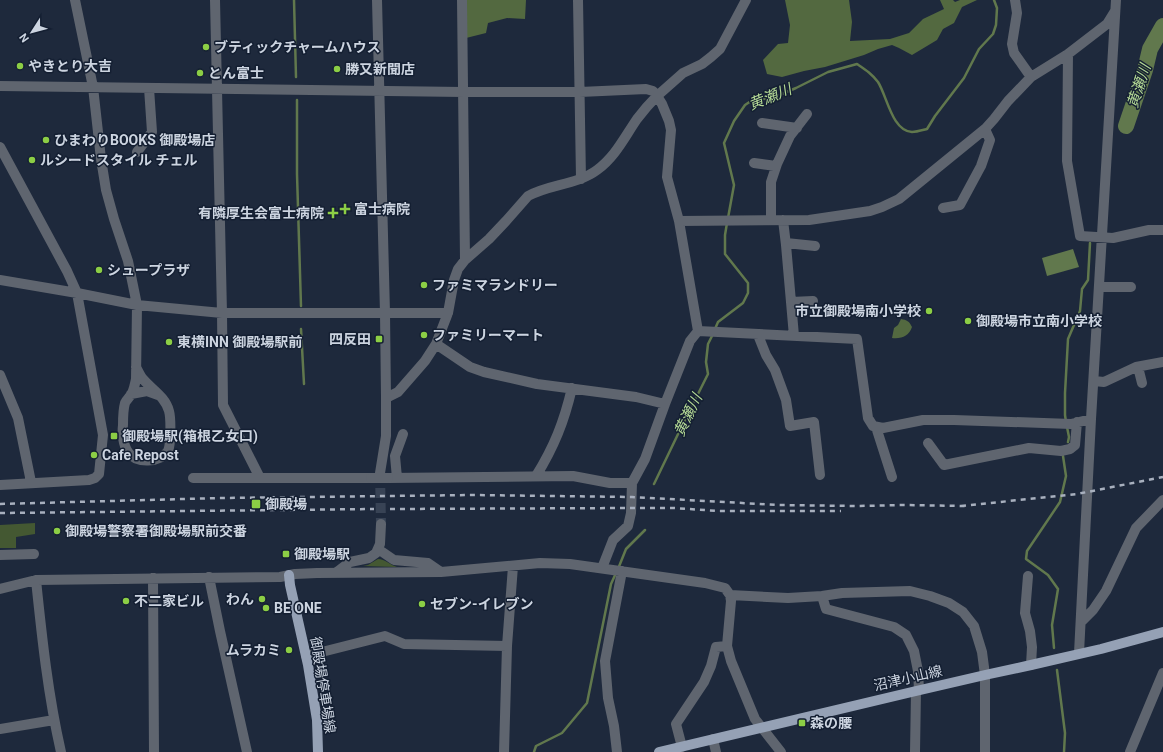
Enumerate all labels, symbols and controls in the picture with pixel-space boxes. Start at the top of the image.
north arrow [12,12,52,52]
text: N [17,30,32,45]
place label: ブティックチャームハウス [214,39,381,55]
marker: ブティックチャームハウス [201,42,211,52]
place label: やきとり大吉 [28,58,112,74]
water label: 黄瀬川 [1123,60,1155,110]
marker: やきとり大吉 [15,61,25,71]
place label: 勝又新聞店 [345,61,415,77]
marker: 勝又新聞店 [332,64,342,74]
place label: とん富士 [208,65,264,81]
marker: とん富士 [195,68,205,78]
water label: 黄瀬川 [746,79,796,114]
place label: ひまわりBOOKS 御殿場店 [54,132,215,148]
marker: ひまわりBOOKS 御殿場店 [41,135,51,145]
place label: ルシードスタイル チェル [40,152,197,168]
marker: ルシードスタイル チェル [27,155,37,165]
place label: 富士病院 [354,201,410,217]
marker: 富士病院 [339,203,351,215]
place label: 有隣厚生会富士病院 [198,205,324,221]
marker: 有隣厚生会富士病院 [327,207,339,219]
place label: シュープラザ [107,262,190,278]
marker: シュープラザ [94,265,104,275]
place label: ファミマランドリー [432,277,558,293]
marker: ファミマランドリー [419,280,429,290]
place label: 市立御殿場南小学校 [795,303,921,319]
marker: 市立御殿場南小学校 [924,306,934,316]
place label: 御殿場市立南小学校 [976,313,1102,329]
marker: 御殿場市立南小学校 [963,316,973,326]
place label: ファミリーマート [432,327,544,343]
marker: ファミリーマート [419,330,429,340]
place label: 四反田 [329,331,371,347]
place label: 東横INN 御殿場駅前 [177,334,302,350]
marker: 四反田 [374,334,384,344]
marker: 東横INN 御殿場駅前 [164,337,174,347]
water label: 黄瀬川 [670,389,707,439]
place label: 御殿場駅(箱根乙女口) [122,428,258,445]
marker: 御殿場駅(箱根乙女口) [109,431,119,441]
place label: Cafe Repost [102,447,179,463]
marker: Cafe Repost [89,450,99,460]
place label: 御殿場 [265,496,307,512]
marker: 御殿場 [250,498,262,510]
place label: 御殿場警察署御殿場駅前交番 [65,523,247,539]
marker: 御殿場警察署御殿場駅前交番 [52,526,62,536]
place label: 御殿場駅 [294,546,350,562]
marker: 御殿場駅 [281,549,291,559]
place label: わん [226,591,254,607]
place label: 不二家ビル [134,593,204,609]
marker: わん [257,594,267,604]
marker: 不二家ビル [121,596,131,606]
place label: セブン-イレブン [430,596,534,612]
marker: セブン-イレブン [417,599,427,609]
place label: BE ONE [274,600,322,616]
marker: BE ONE [261,603,271,613]
street label: 御殿場停車場線 [307,635,339,735]
place label: ムラカミ [226,642,281,658]
marker: ムラカミ [284,645,294,655]
street label: 沼津小山線 [872,662,944,694]
place label: 森の腰 [810,715,852,731]
marker: 森の腰 [797,718,807,728]

